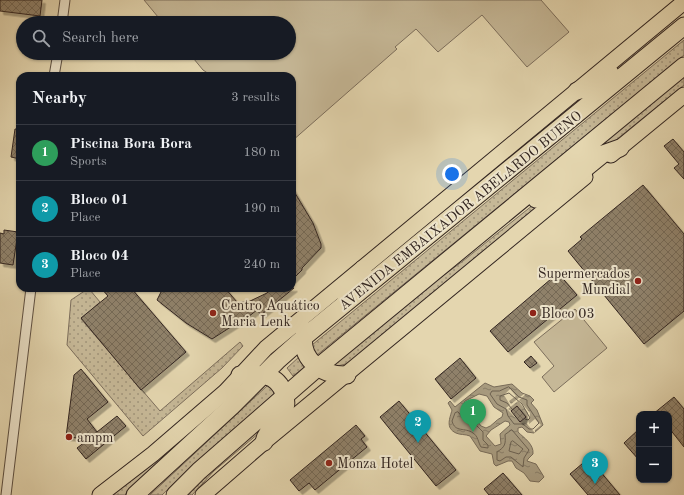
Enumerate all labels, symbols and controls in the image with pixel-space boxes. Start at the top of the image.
search box [16,16,296,60]
icon: search [30,27,52,49]
text: Search here [62,31,139,46]
text: Nearby [32,90,87,107]
text: 3 results [231,91,280,104]
street label: AVENIDA EMBAIXADOR ABELARDO BUENO [337,108,585,313]
text: Piscina Bora Bora [70,137,192,152]
text: 1 [41,146,49,159]
text: 180 m [243,146,280,159]
text: Sports [70,155,107,168]
your location [442,164,462,184]
text: Bloco 01 [70,193,129,208]
text: 2 [41,202,49,215]
text: 190 m [243,202,280,215]
text: Place [70,211,100,224]
text: Bloco 04 [70,249,129,264]
text: 3 [41,258,49,271]
text: 240 m [243,258,280,271]
text: Place [70,267,100,280]
place label: Supermercados Mundial [538,267,630,297]
marker: Supermercados Mundial [633,276,643,286]
place label: Centro Aquático Maria Lenk [221,299,320,329]
place label: Bloco 03 [541,307,595,321]
marker: Centro Aquático Maria Lenk [208,308,218,318]
marker: Bloco 03 [528,308,538,318]
pin: 1 [460,399,486,432]
pin: 2 [405,410,431,443]
map controls [636,411,672,483]
button: + [636,411,672,447]
place label: ampm [77,431,113,445]
marker: ampm [64,432,74,442]
button: − [636,447,672,483]
pin: 3 [582,451,608,484]
place label: Monza Hotel [337,457,414,471]
marker: Monza Hotel [324,458,334,468]

